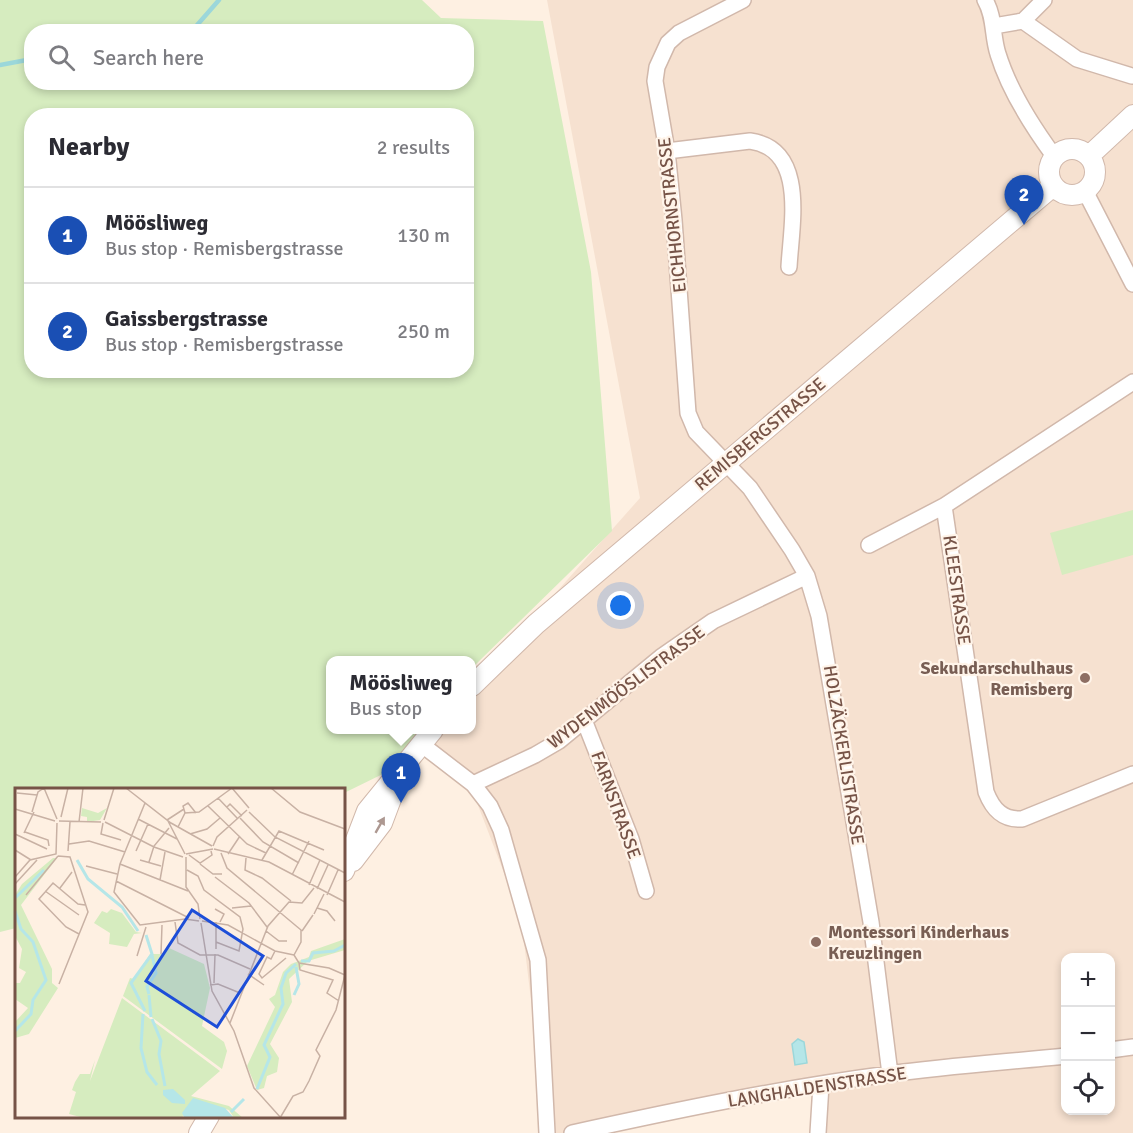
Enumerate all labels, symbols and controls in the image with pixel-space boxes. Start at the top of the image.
search box [24,24,474,90]
icon: search [45,41,78,74]
text: Search here [93,44,204,71]
text: Nearby [48,131,129,163]
text: 2 results [377,135,450,160]
street label: EICHHORNSTRASSE [653,136,691,294]
pin: 2 [1004,176,1044,225]
text: Möösliweg [105,209,208,236]
text: 1 [62,223,73,248]
text: 130 m [397,223,450,248]
text: Bus stop · Remisbergstrasse [105,236,343,261]
text: Gaissbergstrasse [105,305,268,332]
text: 2 [62,319,73,344]
text: 250 m [397,319,450,344]
text: Bus stop · Remisbergstrasse [105,332,343,357]
street label: REMISBERGSTRASSE [690,373,830,495]
street label: KLEESTRASSE [938,534,976,646]
your location [606,591,635,620]
street label: WYDENMÖÖSLISTRASSE [543,621,709,753]
popup [326,656,476,734]
place label: Sekundarschulhaus Remisberg [920,657,1073,700]
street label: HOLZÄCKERLISTRASSE [819,664,869,846]
text: Möösliweg [349,669,453,696]
marker: Sekundarschulhaus Remisberg [1078,671,1092,685]
text: Bus stop [349,696,422,721]
street label: FARNSTRASSE [586,748,646,862]
pin: 1 [382,754,420,803]
inset map [15,788,345,1118]
one-way arrow [375,816,385,833]
place label: Montessori Kinderhaus Kreuzlingen [828,921,1009,964]
marker: Montessori Kinderhaus Kreuzlingen [809,935,823,949]
map controls [1061,953,1115,1115]
button: + [1061,953,1115,1007]
button: − [1061,1007,1115,1061]
button: locate [1061,1061,1115,1115]
street label: LANGHALDENSTRASSE [726,1062,908,1112]

